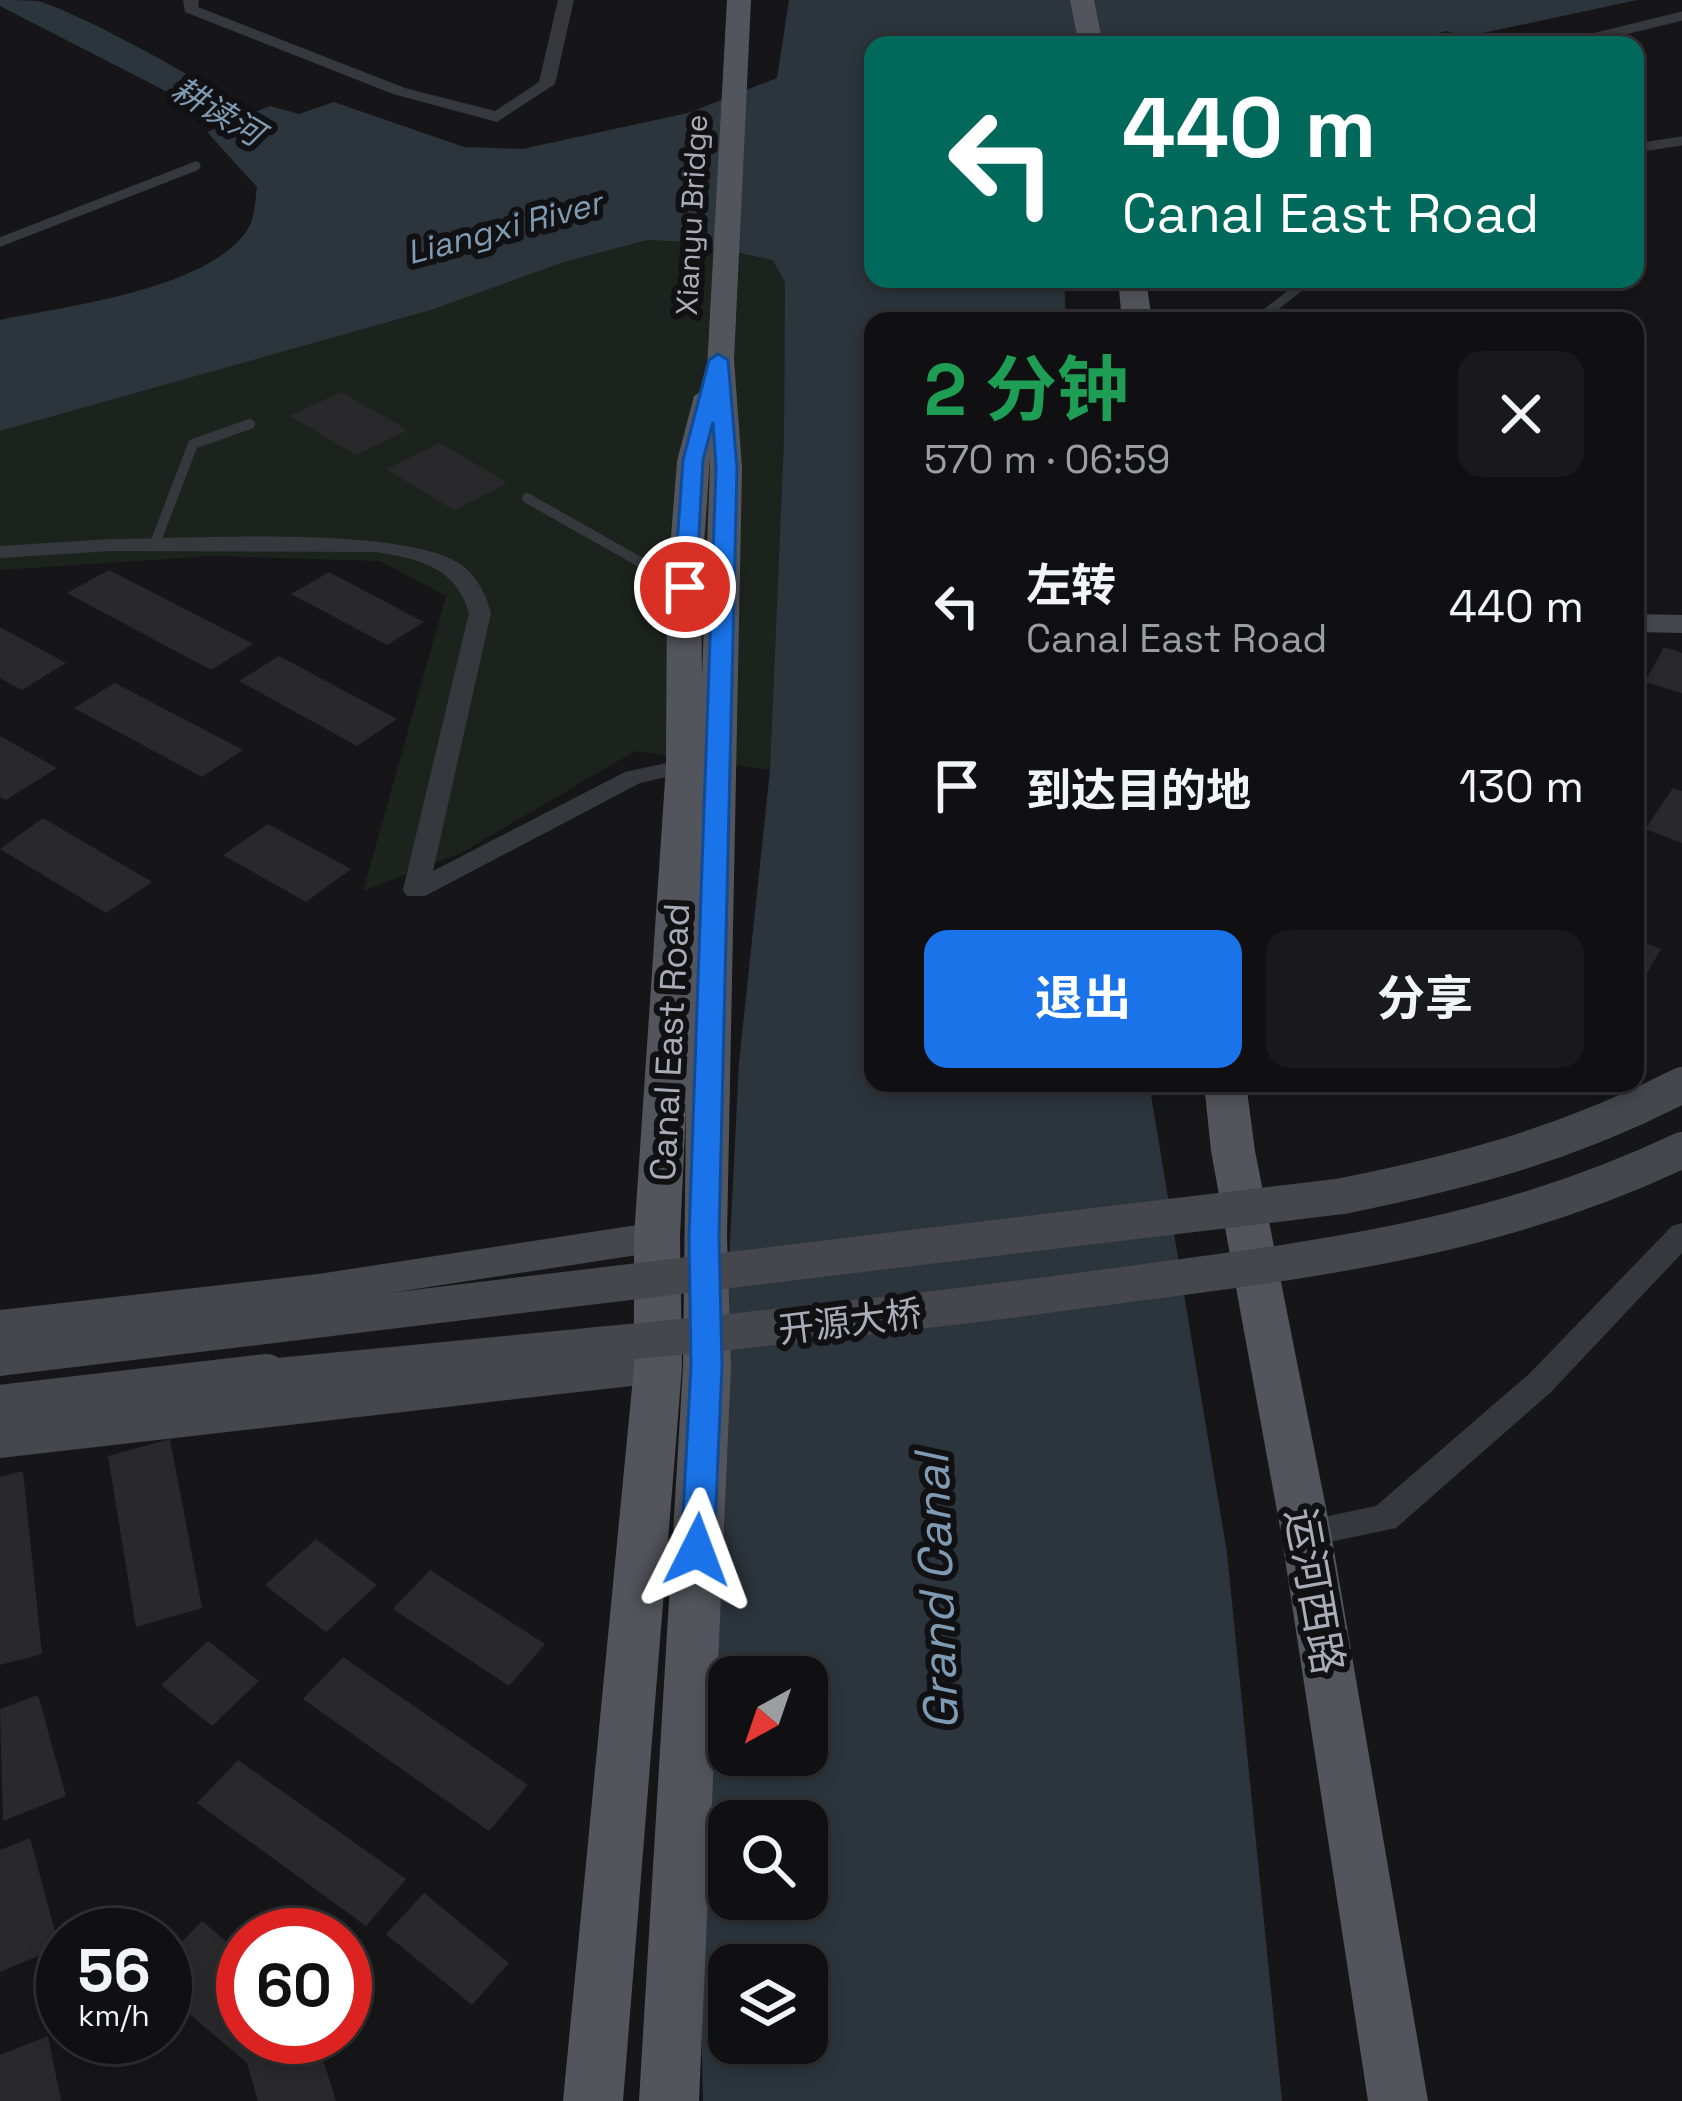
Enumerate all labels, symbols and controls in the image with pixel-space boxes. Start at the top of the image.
water label: 耕读河 [164,68,276,158]
text: 440 m [1122,74,1376,182]
icon: left [924,84,1080,240]
street label: Xianyu Bridge [667,114,716,316]
text: Canal East Road [1122,179,1539,248]
water label: Liangxi River [402,181,610,274]
text: 2 分钟 [924,344,1129,436]
button: close [1458,351,1584,477]
text: 570 m · 06:59 [924,435,1170,484]
pin [634,536,736,638]
icon: arrive [652,554,718,620]
text: 左转 [1026,557,1116,614]
icon: left [924,573,990,639]
text: 440 m [1449,578,1584,635]
text: Canal East Road [1026,614,1327,663]
icon: arrive [924,753,990,819]
text: 130 m [1459,758,1584,815]
text: 到达目的地 [1026,762,1251,819]
street label: Canal East Road [640,902,700,1182]
button: 退出 [924,930,1242,1068]
button: 分享 [1266,930,1584,1068]
street label: 开源大桥 [776,1290,924,1354]
water label: Grand Canal [901,1448,972,1731]
position arrow [634,1487,760,1613]
street label: 运河西路 [1274,1504,1355,1678]
north arrow [708,1656,828,1776]
map controls [708,1656,828,2064]
button: search [708,1800,828,1920]
speed limit sign: 60 [216,1908,372,2064]
text: 56 [77,1932,151,2009]
button: layers [708,1944,828,2064]
text: km/h [78,1996,150,2035]

